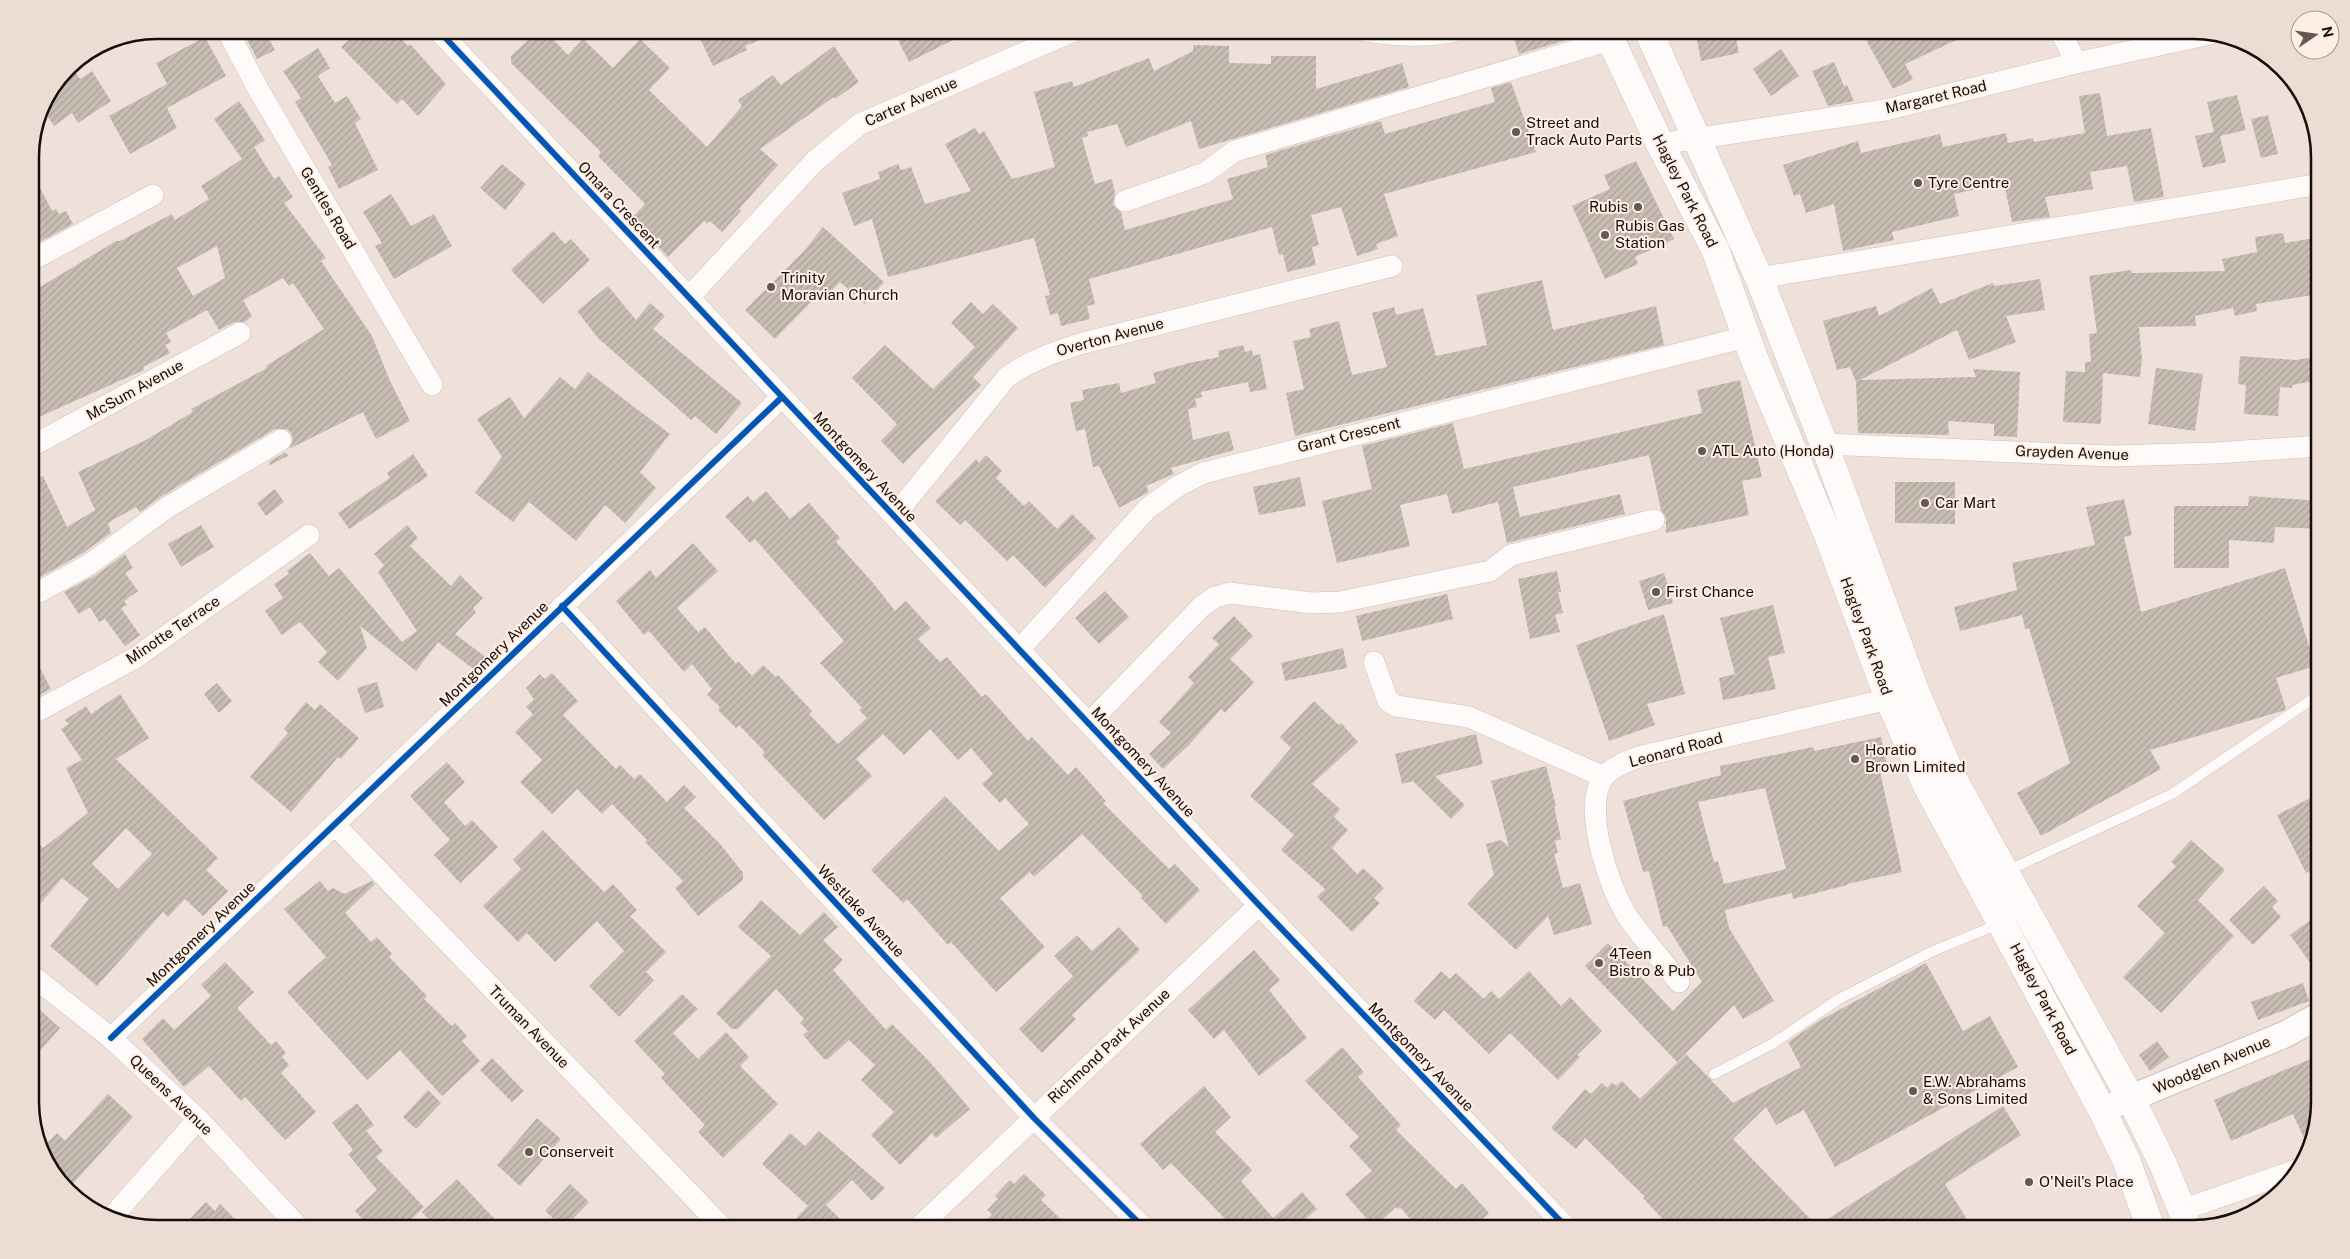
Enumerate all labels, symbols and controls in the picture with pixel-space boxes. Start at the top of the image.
north arrow [2290,10,2340,60]
text: N [2319,25,2337,39]
street label: Carter Avenue [862,74,960,130]
street label: Margaret Road [1884,77,1988,116]
place label: Street and Track Auto Parts [1526,114,1642,148]
marker: Street and Track Auto Parts [1510,126,1522,138]
street label: Hagley Park Road [1650,131,1721,250]
street label: Omara Crescent [575,158,664,252]
street label: Gentles Road [297,164,360,252]
place label: Tyre Centre [1928,174,2009,191]
marker: Tyre Centre [1912,177,1924,189]
place label: Rubis [1589,198,1628,215]
marker: Rubis [1632,201,1644,213]
place label: Rubis Gas Station [1615,217,1684,251]
marker: Rubis Gas Station [1599,229,1611,241]
place label: Trinity Moravian Church [781,269,898,303]
marker: Trinity Moravian Church [765,281,777,293]
street label: Overton Avenue [1054,314,1165,359]
street label: McSum Avenue [83,356,186,423]
street label: Montgomery Avenue [810,408,921,525]
street label: Grant Crescent [1296,413,1402,456]
place label: ATL Auto (Honda) [1712,442,1834,459]
street label: Grayden Avenue [2015,442,2129,463]
marker: ATL Auto (Honda) [1696,445,1708,457]
place label: Car Mart [1935,494,1996,511]
marker: Car Mart [1919,497,1931,509]
street label: Hagley Park Road [1837,574,1896,697]
place label: First Chance [1666,583,1754,600]
marker: First Chance [1650,586,1662,598]
street label: Minotte Terrace [123,592,223,667]
street label: Montgomery Avenue [436,597,551,710]
street label: Montgomery Avenue [1088,703,1199,820]
street label: Leonard Road [1627,729,1725,770]
place label: Horatio Brown Limited [1865,741,1965,775]
marker: Horatio Brown Limited [1849,753,1861,765]
street label: Westlake Avenue [814,861,908,960]
street label: Montgomery Avenue [143,877,258,990]
street label: Hagley Park Road [2007,940,2080,1058]
place label: 4Teen Bistro & Pub [1609,945,1695,979]
marker: 4Teen Bistro & Pub [1593,957,1605,969]
street label: Truman Avenue [486,982,573,1071]
street label: Richmond Park Avenue [1044,985,1173,1107]
street label: Montgomery Avenue [1365,999,1478,1114]
street label: Woodglen Avenue [2151,1032,2273,1097]
street label: Queens Avenue [127,1051,216,1138]
place label: E.W. Abrahams & Sons Limited [1923,1073,2028,1107]
marker: E.W. Abrahams & Sons Limited [1907,1085,1919,1097]
place label: Conserveit [539,1143,614,1160]
marker: Conserveit [523,1146,535,1158]
place label: O'Neil's Place [2039,1173,2134,1190]
marker: O'Neil's Place [2023,1176,2035,1188]

